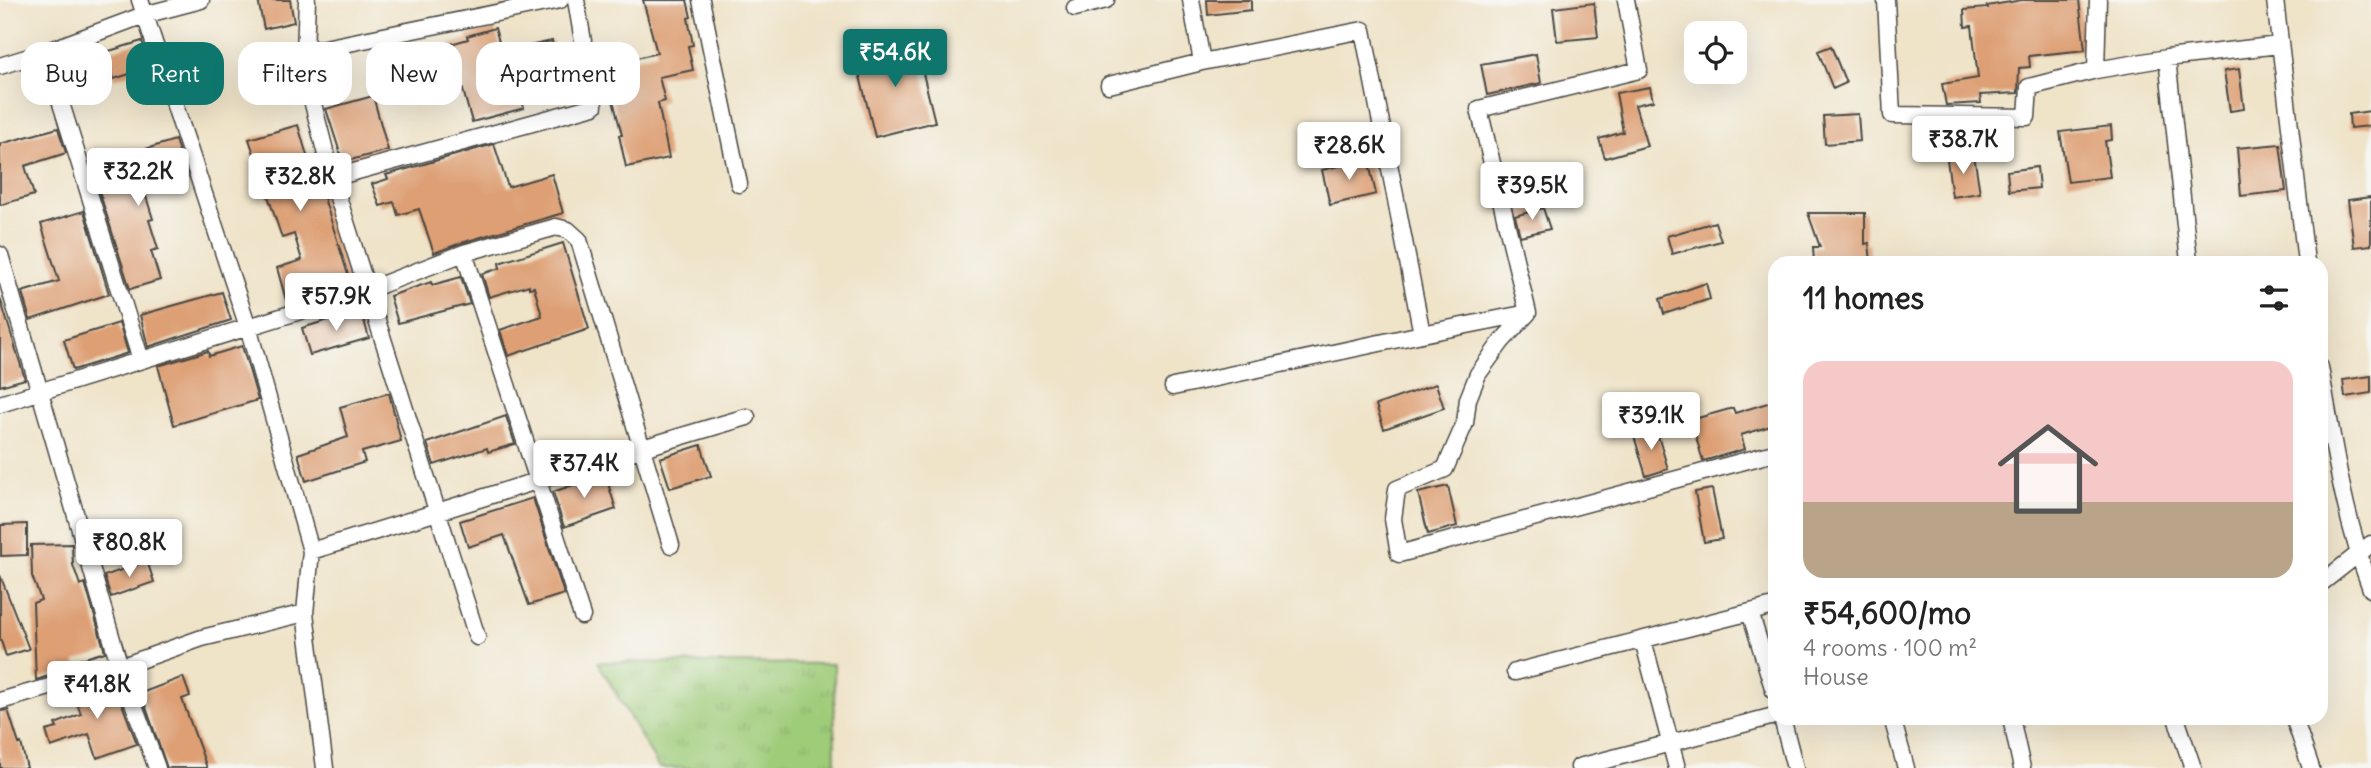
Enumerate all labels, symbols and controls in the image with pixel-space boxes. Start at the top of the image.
map controls [1684,21,1747,84]
button: locate [1684,21,1747,84]
pin: ₹54.6K [838,29,952,89]
text: ₹54.6K [859,37,931,66]
chip: Buy [21,42,112,105]
chip: Rent [126,42,224,105]
chip: Filters [238,42,352,105]
chip: New [366,42,462,105]
chip: Apartment [476,42,640,105]
pin: ₹38.7K [1906,116,2020,176]
pin: ₹28.6K [1292,122,1406,182]
text: ₹38.7K [1928,124,1998,153]
text: ₹28.6K [1313,130,1385,159]
pin: ₹32.2K [81,148,195,208]
pin: ₹32.8K [243,154,357,213]
text: ₹32.2K [103,156,173,185]
text: ₹32.8K [264,161,336,190]
pin: ₹39.5K [1475,162,1589,222]
text: ₹39.5K [1496,170,1568,199]
pin: ₹57.9K [279,274,393,333]
text: 11 homes [1803,279,1924,317]
icon: filters [2255,279,2293,317]
text: ₹57.9K [301,281,371,310]
pin: ₹39.1K [1594,392,1708,452]
text: ₹39.1K [1618,400,1684,429]
icon: home [1985,406,2111,532]
pin: ₹37.4K [527,440,641,500]
text: ₹37.4K [549,448,619,477]
pin: ₹80.8K [72,520,186,579]
text: ₹80.8K [92,527,166,556]
text: ₹54,600/mo [1803,594,1971,632]
text: 4 rooms · 100 m² [1803,633,1977,662]
pin: ₹41.8K [40,662,154,721]
text: House [1803,662,1869,691]
text: ₹41.8K [63,669,131,698]

